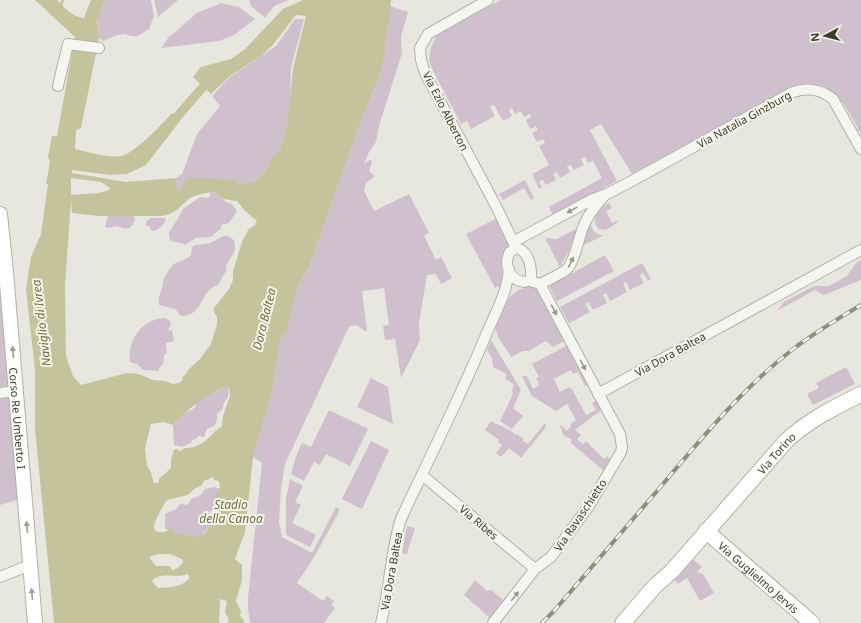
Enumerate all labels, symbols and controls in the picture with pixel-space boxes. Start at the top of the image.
north arrow [805,16,845,56]
text: N [807,32,823,43]
street label: Via Ezio Alberton [420,69,472,153]
street label: Via Natalia Ginzburg [694,87,794,151]
one-way arrow [566,207,577,213]
one-way arrow [567,256,574,268]
water label: Naviglio di Ivrea [27,279,55,367]
water label: Dora Baltea [248,286,280,352]
one-way arrow [550,304,557,316]
street label: Via Dora Baltea [632,328,708,380]
one-way arrow [9,346,16,358]
one-way arrow [579,359,586,371]
street label: Corso Re Umberto I [6,367,30,470]
street label: Via Torino [753,428,799,477]
street label: Via Ravaschietto [550,476,610,554]
water label: Stadio della Canoa [199,496,263,527]
street label: Via Ribes [456,501,502,543]
one-way arrow [23,520,30,533]
street label: Via Dora Baltea [377,531,405,611]
street label: Via Guglielmo Jervis [715,538,802,616]
one-way arrow [29,588,36,600]
one-way arrow [510,591,519,602]

